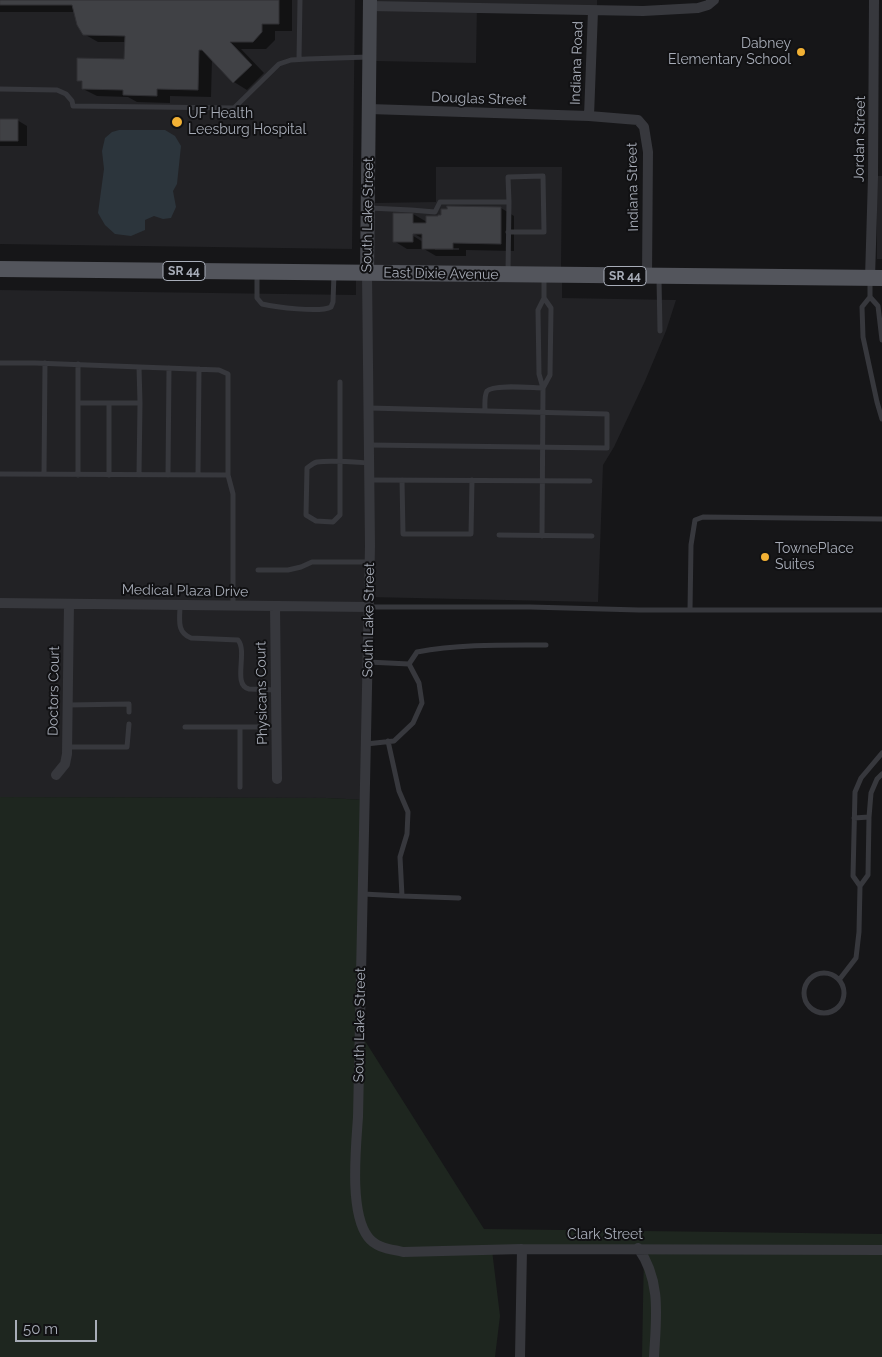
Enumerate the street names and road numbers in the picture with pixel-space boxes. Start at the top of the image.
street label: Indiana Road [567,21,587,105]
street label: Douglas Street [431,89,527,109]
street label: Jordan Street [851,96,869,182]
street label: Indiana Street [624,142,642,232]
street label: South Lake Street [359,157,377,273]
road number: SR 44 [163,262,205,280]
street label: East Dixie Avenue [383,265,499,283]
road number: SR 44 [604,266,646,286]
street label: South Lake Street [360,562,378,678]
street label: Medical Plaza Drive [122,581,248,601]
street label: Physicans Court [253,641,271,745]
street label: Doctors Court [45,646,63,736]
street label: South Lake Street [351,967,369,1083]
street label: Clark Street [567,1227,643,1243]

